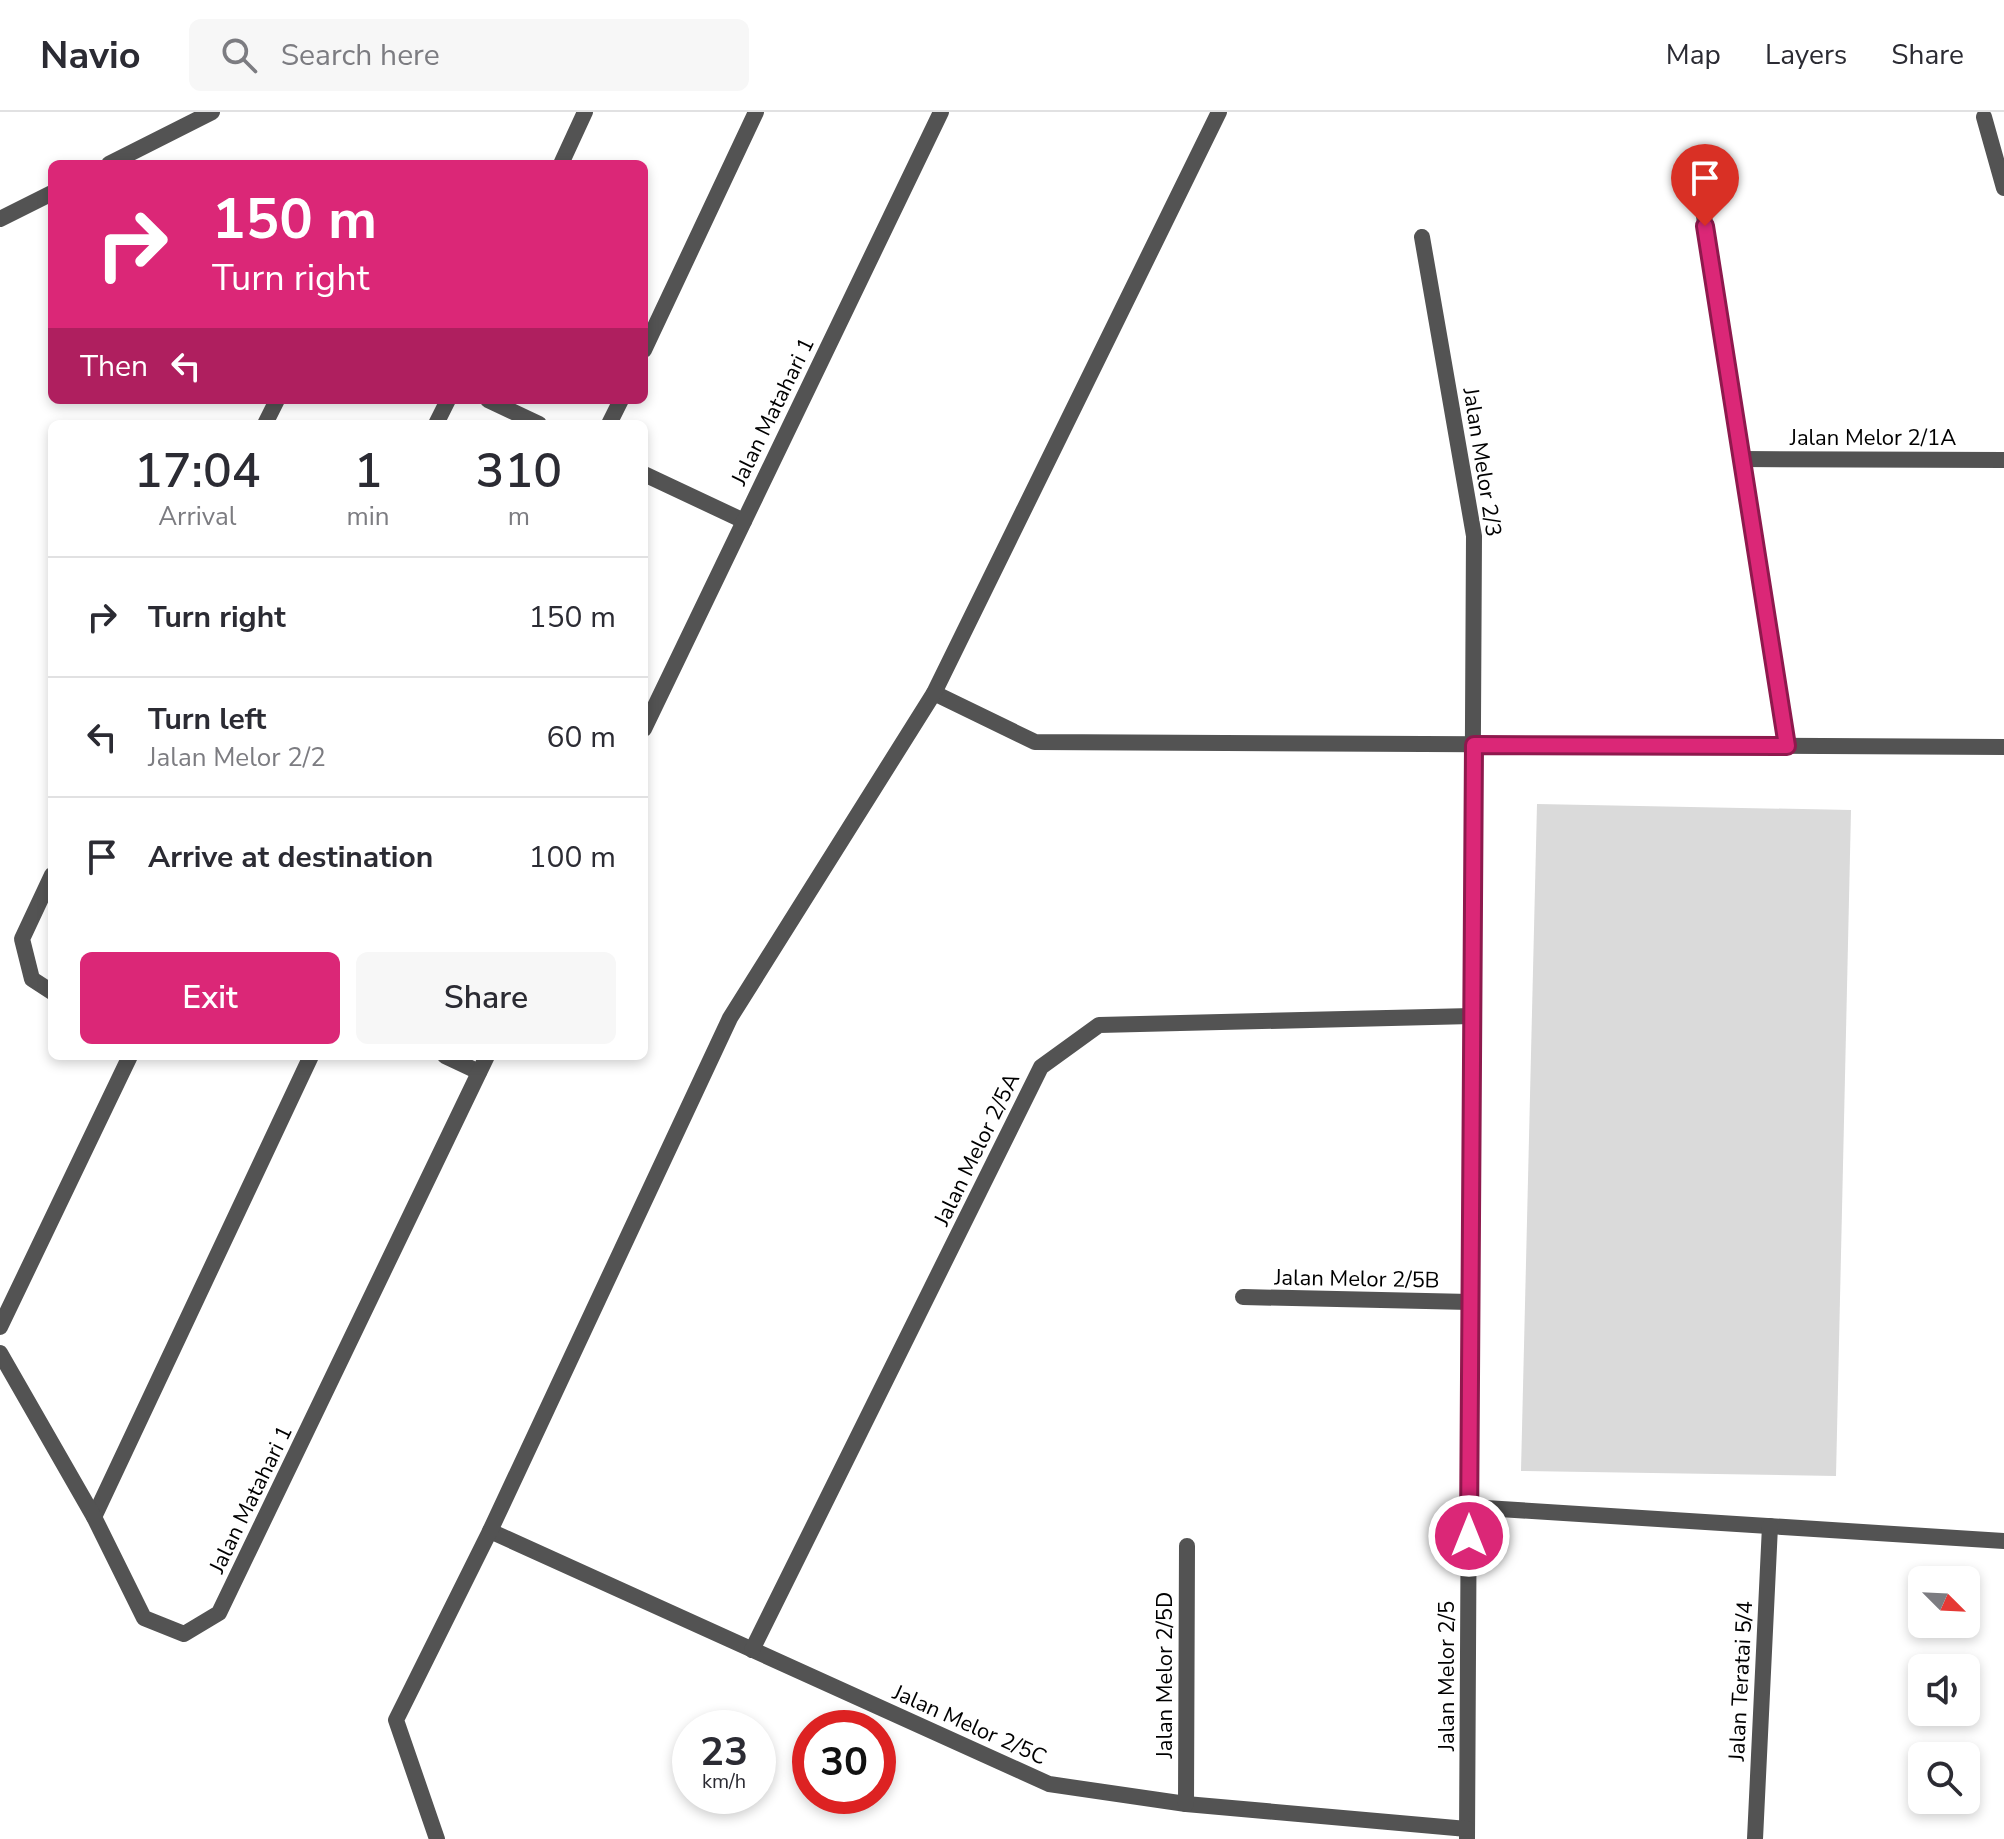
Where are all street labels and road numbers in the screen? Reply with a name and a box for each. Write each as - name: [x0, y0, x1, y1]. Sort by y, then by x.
- street label: Jalan Matahari 1: [724, 333, 822, 491]
- street label: Jalan Melor 2/3: [1455, 385, 1509, 539]
- street label: Jalan Melor 2/1A: [1789, 423, 1956, 453]
- street label: Jalan Melor 2/5A: [926, 1068, 1027, 1232]
- street label: Jalan Melor 2/5B: [1273, 1263, 1440, 1295]
- street label: Jalan Matahari 1: [202, 1421, 300, 1579]
- street label: Jalan Melor 2/5D: [1150, 1592, 1180, 1759]
- street label: Jalan Teratai 5/4: [1722, 1600, 1760, 1763]
- street label: Jalan Melor 2/5: [1432, 1601, 1462, 1752]
- street label: Jalan Melor 2/5C: [887, 1677, 1051, 1772]

